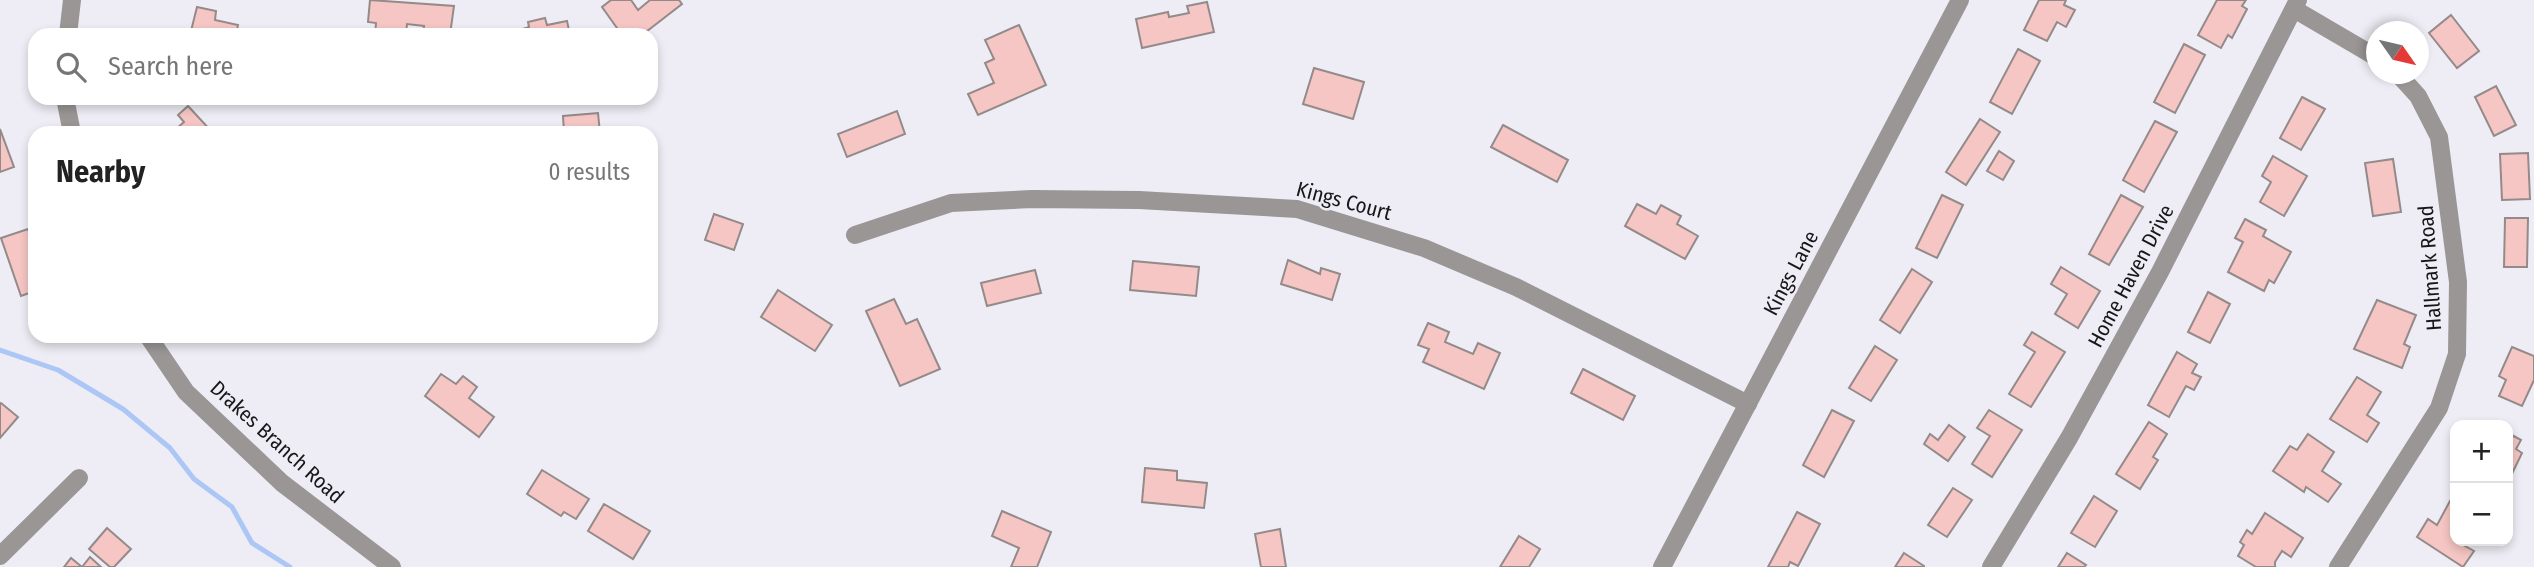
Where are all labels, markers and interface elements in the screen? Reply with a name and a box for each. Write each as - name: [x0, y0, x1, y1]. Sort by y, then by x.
- north arrow: [2366, 21, 2429, 84]
- search box: [28, 28, 658, 105]
- icon: search: [52, 48, 90, 86]
- text: Search here: [108, 51, 233, 82]
- text: Nearby: [56, 154, 145, 190]
- text: 0 results: [549, 158, 630, 186]
- street label: Kings Court: [1294, 176, 1395, 226]
- street label: Home Haven Drive: [2082, 200, 2180, 352]
- street label: Hallmark Road: [2413, 204, 2447, 332]
- street label: Kings Lane: [1758, 226, 1824, 320]
- street label: Drakes Branch Road: [205, 375, 349, 509]
- map controls: [2450, 420, 2513, 546]
- button: +: [2450, 420, 2513, 483]
- button: −: [2450, 483, 2513, 546]

